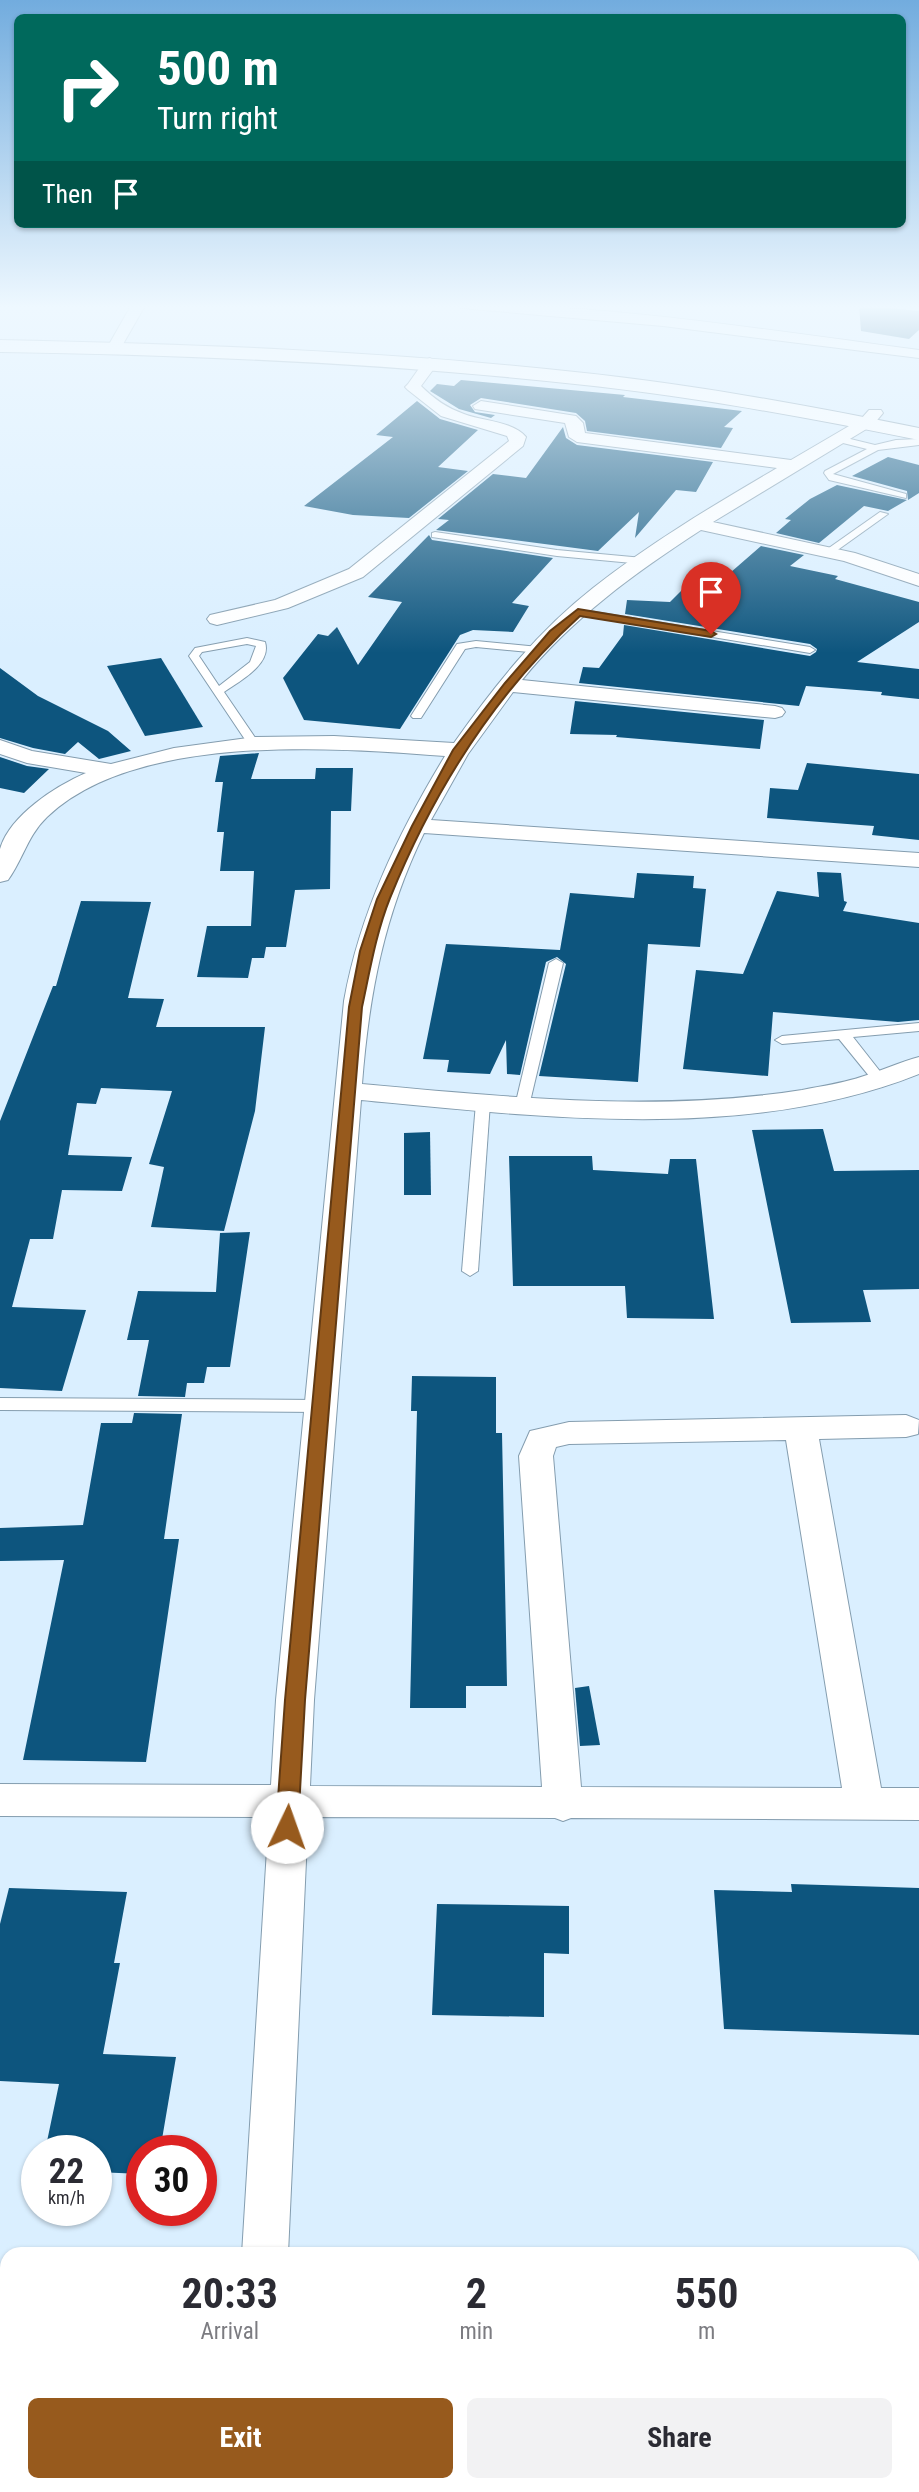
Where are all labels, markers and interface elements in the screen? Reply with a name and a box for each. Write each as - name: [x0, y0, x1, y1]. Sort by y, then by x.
- text: 500 m: [157, 40, 279, 97]
- icon: right: [42, 42, 133, 133]
- text: Turn right: [157, 99, 278, 137]
- icon: arrive: [107, 175, 145, 213]
- text: Then: [42, 179, 93, 209]
- pin: [681, 562, 741, 634]
- icon: arrive: [692, 573, 730, 611]
- position arrow: [250, 1790, 324, 1864]
- speed limit sign: 30: [126, 2135, 217, 2226]
- text: 22: [49, 2151, 84, 2192]
- text: km/h: [48, 2187, 85, 2208]
- text: 20:33: [182, 2269, 278, 2318]
- text: 2: [466, 2269, 487, 2318]
- text: 550: [675, 2269, 738, 2318]
- text: Arrival: [200, 2318, 259, 2345]
- text: min: [459, 2318, 493, 2345]
- text: m: [698, 2318, 715, 2345]
- button: Exit: [28, 2398, 453, 2478]
- button: Share: [467, 2398, 892, 2478]

